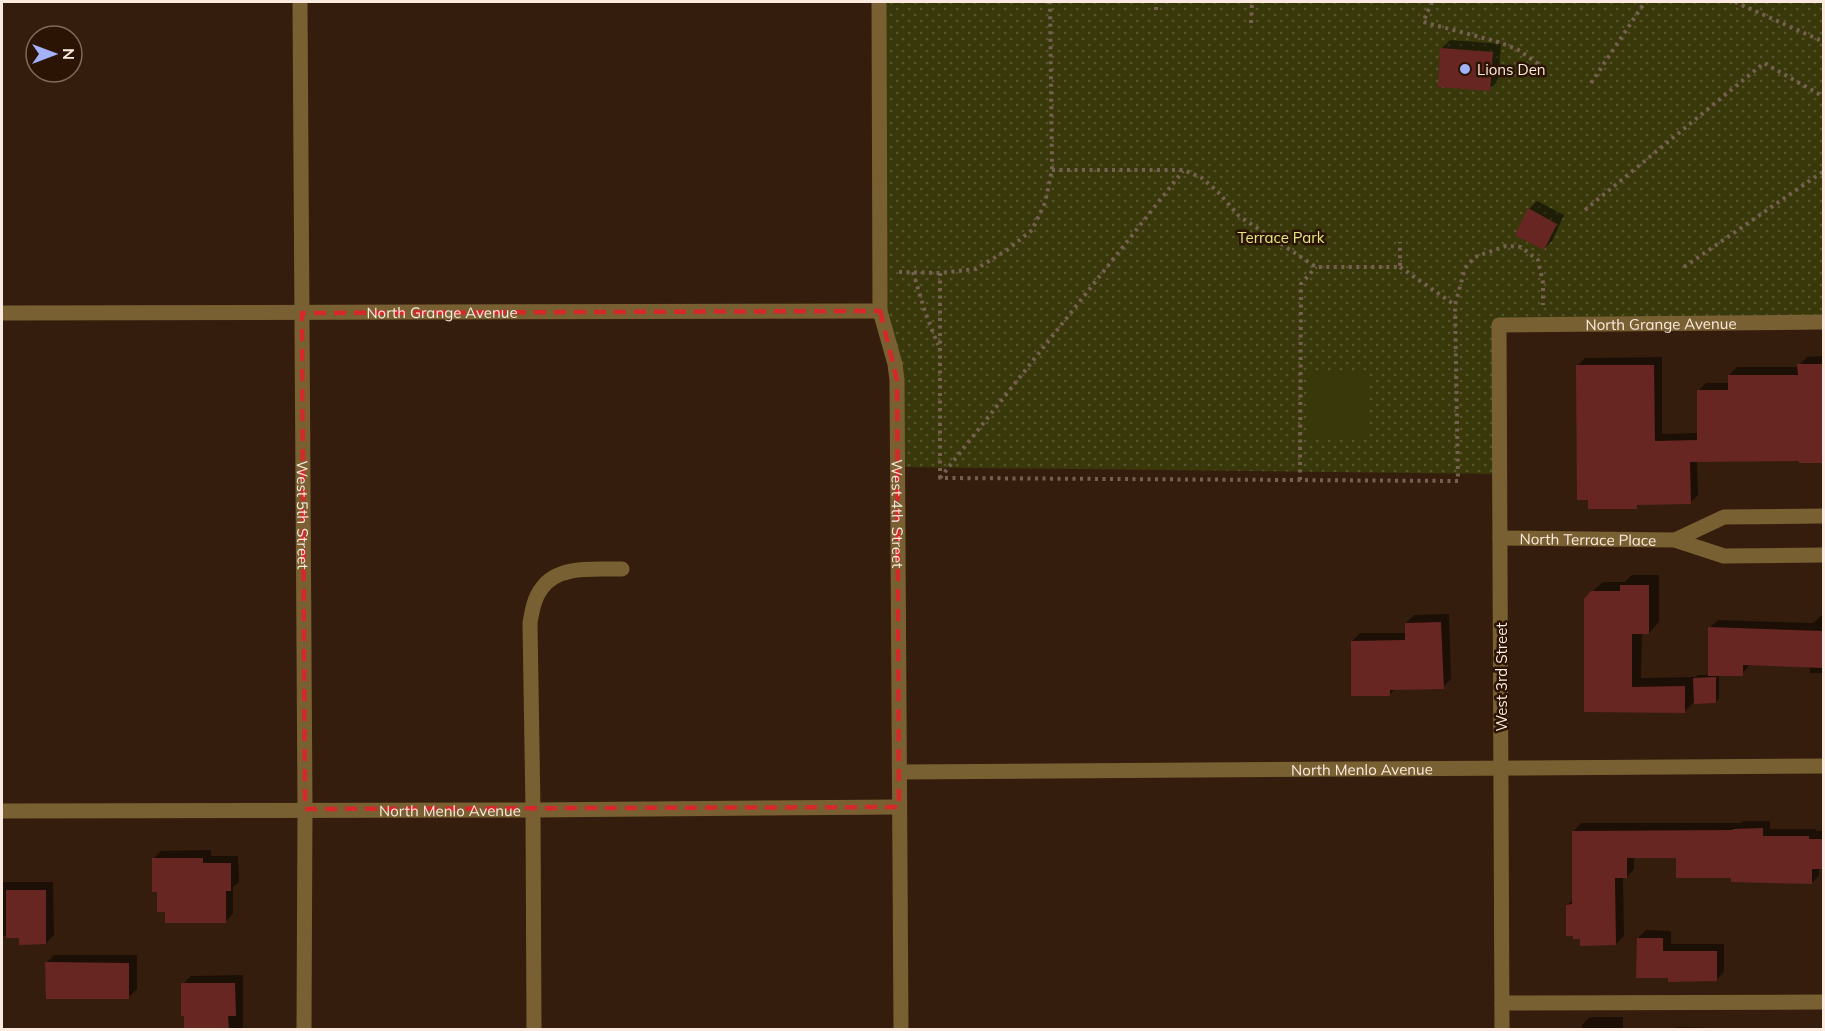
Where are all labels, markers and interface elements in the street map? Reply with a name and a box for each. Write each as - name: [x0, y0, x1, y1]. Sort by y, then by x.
- north arrow: [24, 24, 84, 84]
- text: N: [59, 48, 79, 60]
- place label: Lions Den: [1477, 60, 1546, 79]
- marker: Lions Den: [1458, 62, 1472, 76]
- park label: Terrace Park: [1238, 228, 1325, 247]
- street label: North Grange Avenue: [366, 302, 518, 322]
- street label: North Grange Avenue: [1585, 313, 1737, 334]
- street label: West 4th Street: [888, 459, 908, 568]
- street label: West 5th Street: [293, 460, 313, 570]
- street label: North Terrace Place: [1520, 529, 1656, 549]
- street label: West 3rd Street: [1492, 622, 1511, 732]
- street label: North Menlo Avenue: [1291, 759, 1433, 779]
- street label: North Menlo Avenue: [379, 801, 521, 820]

